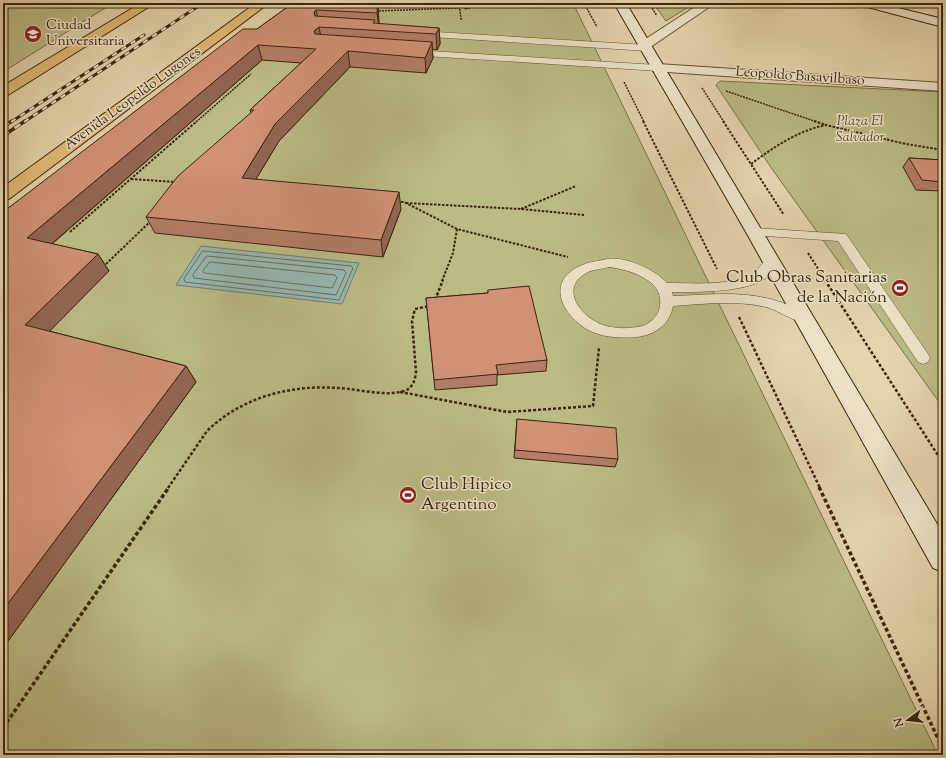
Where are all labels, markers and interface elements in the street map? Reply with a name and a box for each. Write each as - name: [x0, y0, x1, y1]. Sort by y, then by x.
- place label: Ciudad Universitaria: [46, 16, 125, 52]
- school or university icon: Ciudad Universitaria: [23, 24, 43, 44]
- street label: Avenida Leopoldo Lugones: [61, 43, 205, 155]
- street label: Leopoldo Basavilbaso: [735, 63, 866, 92]
- park label: Plaza El Salvador: [836, 112, 884, 148]
- place label: Club Obras Sanitarias de la Nación: [726, 266, 887, 310]
- sports icon: Club Obras Sanitarias de la Nación: [890, 278, 910, 298]
- place label: Club Hípico Argentino: [421, 473, 511, 517]
- sports icon: Club Hípico Argentino: [398, 485, 418, 505]
- north arrow: [888, 700, 928, 740]
- text: N: [890, 716, 908, 730]

